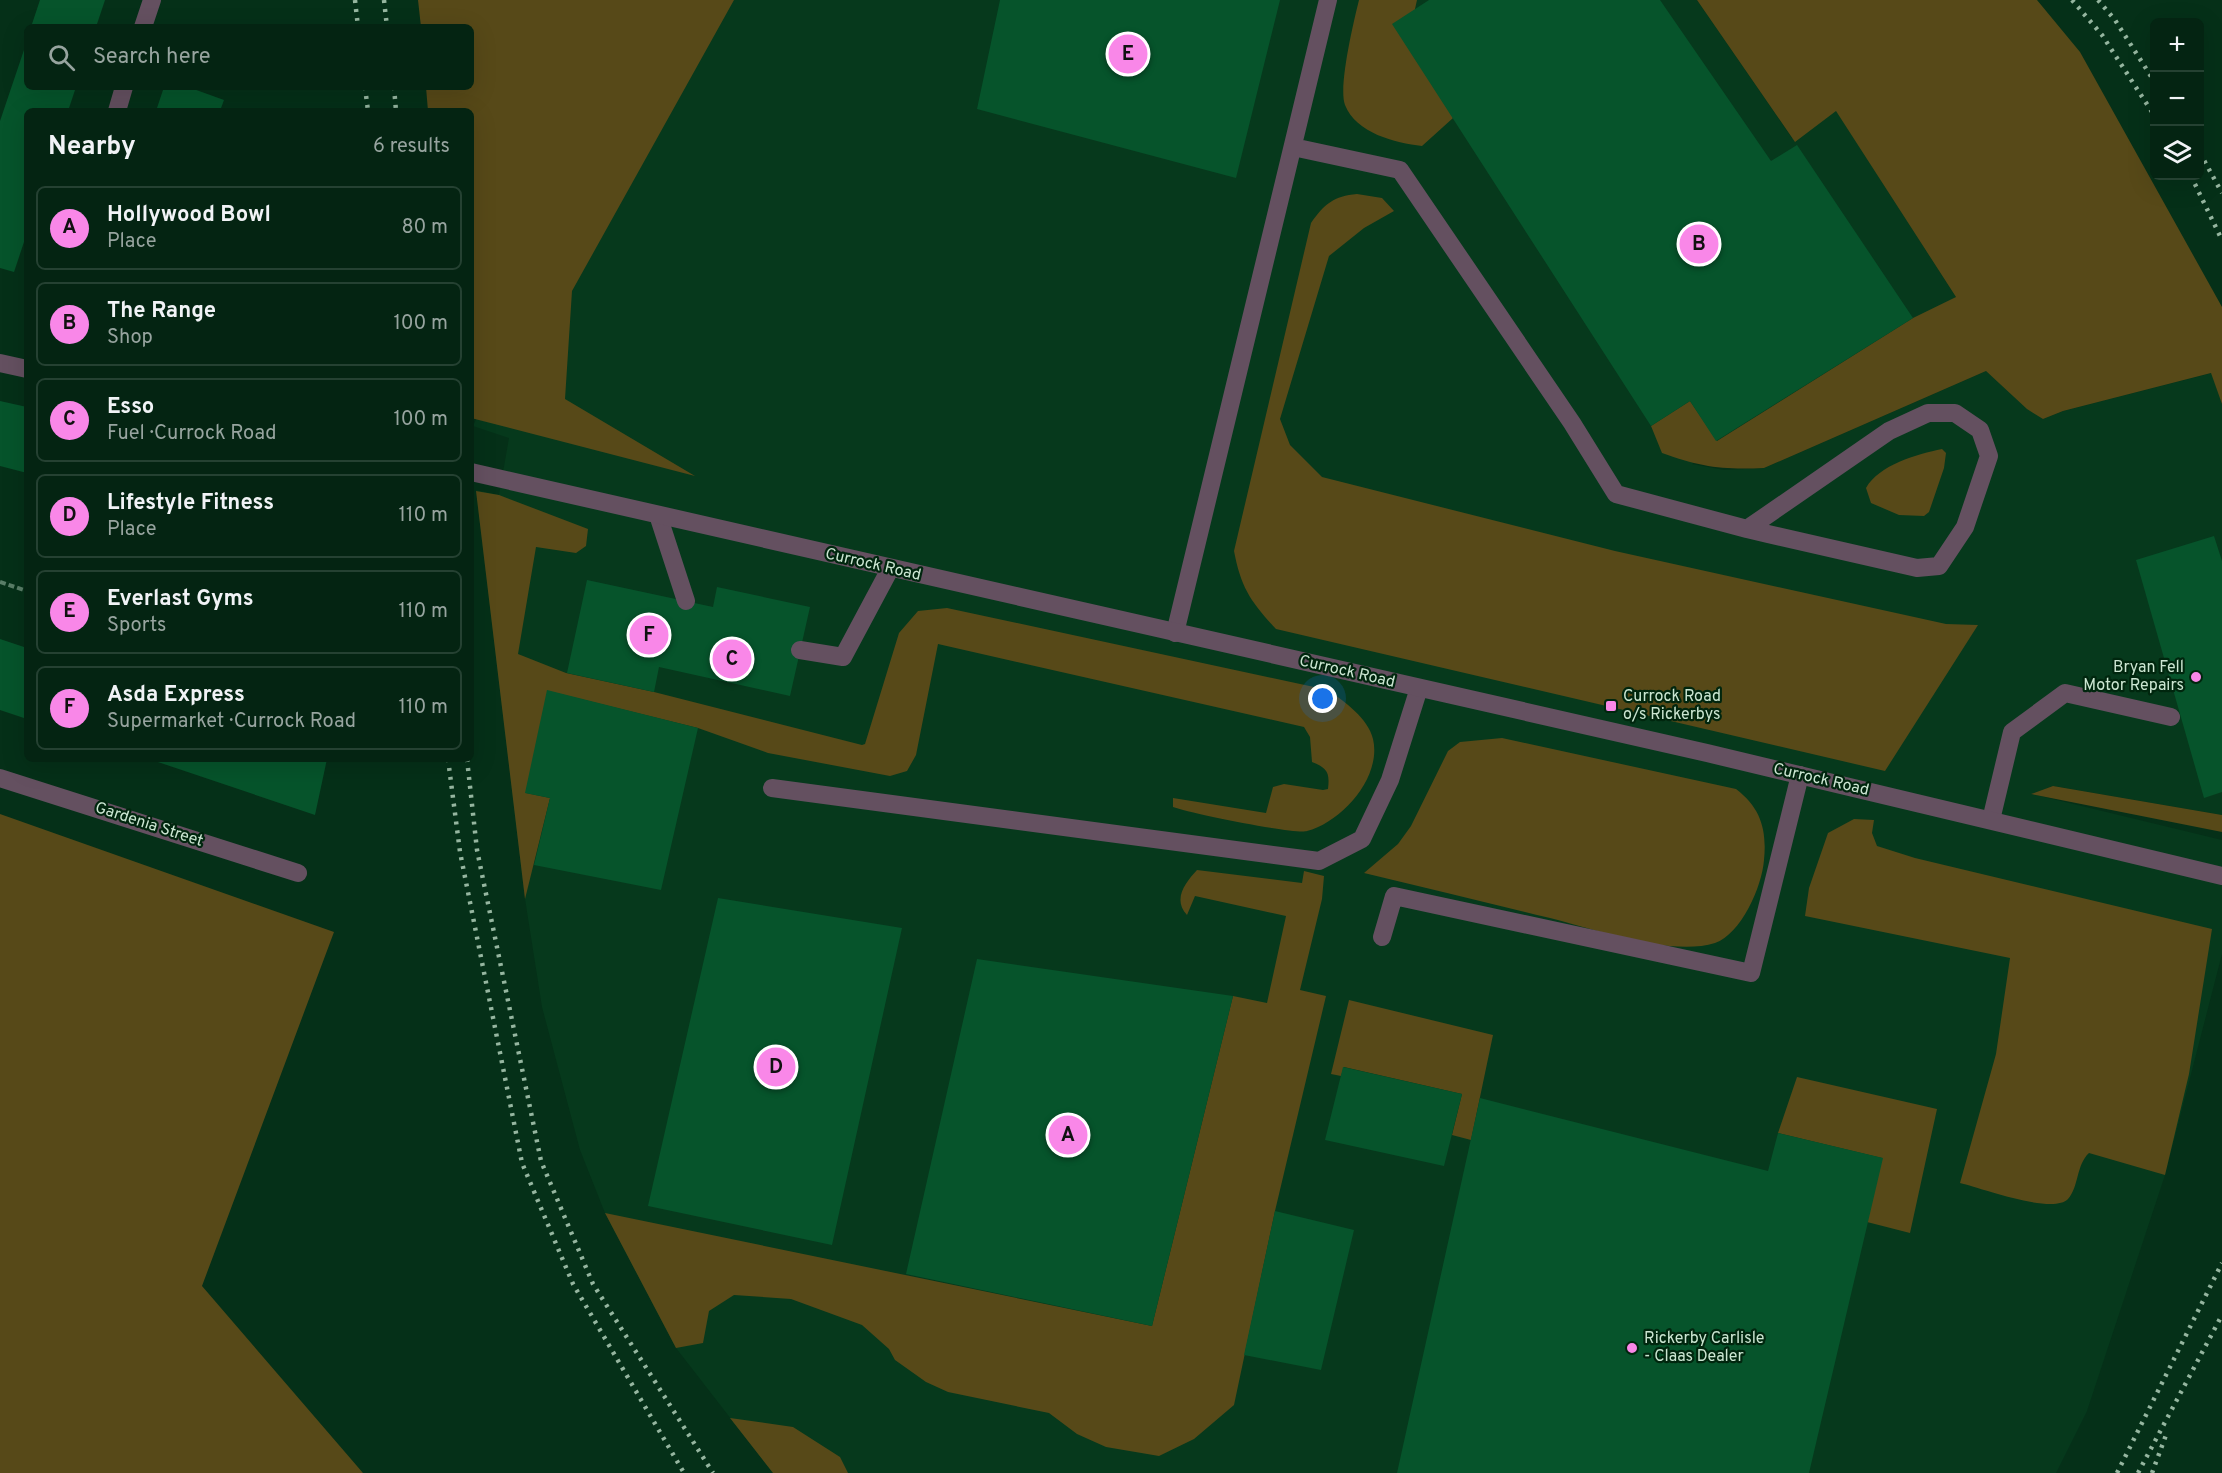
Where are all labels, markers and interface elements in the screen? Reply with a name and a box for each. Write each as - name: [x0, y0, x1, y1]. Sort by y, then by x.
- map controls: [2150, 18, 2204, 180]
- button: +: [2150, 18, 2204, 72]
- search box: [24, 24, 474, 90]
- pin: E: [1108, 32, 1148, 76]
- icon: search: [45, 41, 78, 74]
- text: Search here: [93, 44, 211, 71]
- button: −: [2150, 72, 2204, 126]
- button: layers: [2150, 126, 2204, 180]
- text: Nearby: [48, 131, 136, 164]
- text: 6 results: [373, 134, 450, 160]
- text: Hollywood Bowl: [107, 202, 271, 229]
- text: A: [62, 215, 77, 241]
- text: 80 m: [402, 215, 448, 241]
- pin: B: [1680, 222, 1718, 266]
- text: Place: [107, 229, 157, 255]
- text: The Range: [107, 298, 216, 325]
- text: B: [63, 311, 76, 337]
- text: 100 m: [393, 311, 448, 337]
- text: Shop: [107, 325, 153, 351]
- text: Esso: [107, 394, 154, 421]
- text: C: [63, 407, 76, 433]
- text: 100 m: [393, 407, 448, 433]
- text: Fuel · Currock Road: [107, 421, 277, 447]
- text: Lifestyle Fitness: [107, 490, 274, 517]
- text: D: [62, 503, 77, 529]
- text: 110 m: [399, 503, 448, 529]
- text: Place: [107, 517, 157, 543]
- street label: Currock Road: [823, 544, 923, 586]
- text: Everlast Gyms: [107, 586, 254, 613]
- text: E: [63, 599, 76, 625]
- text: 110 m: [399, 599, 448, 625]
- pin: F: [630, 612, 668, 658]
- text: Sports: [107, 613, 167, 639]
- pin: C: [712, 636, 752, 682]
- street label: Currock Road: [1297, 651, 1397, 693]
- place label: Bryan Fell Motor Repairs: [2083, 658, 2184, 696]
- marker: Bryan Fell Motor Repairs: [2189, 670, 2203, 684]
- text: Asda Express: [107, 682, 245, 709]
- your location: [1308, 684, 1337, 713]
- place label: Currock Road o/s Rickerbys: [1623, 687, 1721, 725]
- text: F: [64, 695, 75, 721]
- text: 110 m: [399, 695, 448, 721]
- marker: Currock Road o/s Rickerbys: [1604, 699, 1618, 713]
- text: Supermarket · Currock Road: [107, 709, 356, 735]
- street label: Currock Road: [1771, 759, 1871, 801]
- street label: Gardenia Street: [92, 798, 206, 852]
- pin: D: [756, 1044, 796, 1090]
- pin: A: [1048, 1112, 1088, 1158]
- place label: Rickerby Carlisle - Claas Dealer: [1644, 1329, 1764, 1367]
- marker: Rickerby Carlisle - Claas Dealer: [1625, 1341, 1639, 1355]

